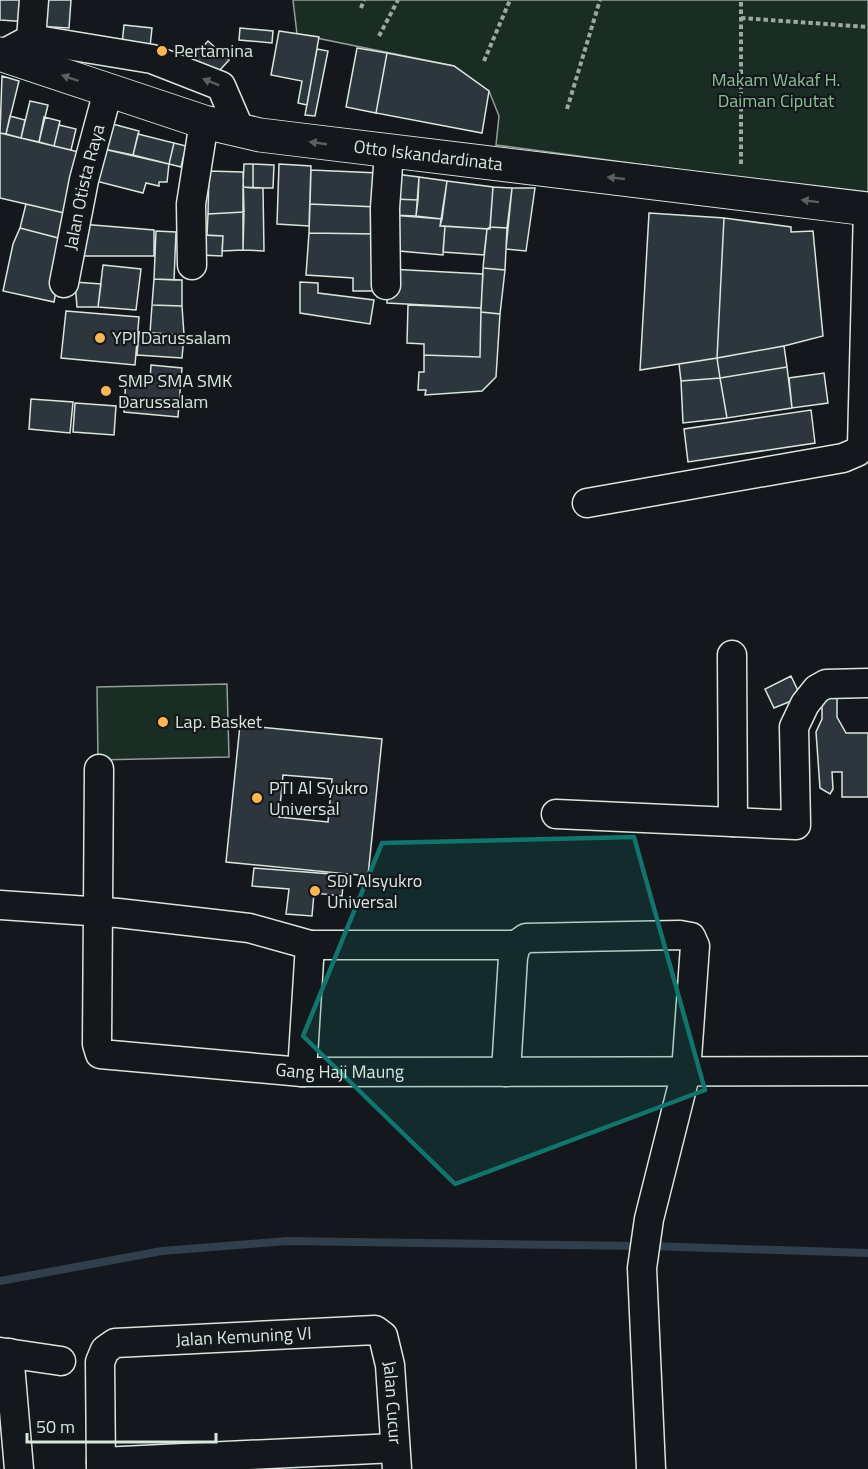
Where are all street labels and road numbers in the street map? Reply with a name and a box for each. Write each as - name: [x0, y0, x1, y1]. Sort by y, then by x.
- street label: Jalan Otista Raya: [57, 121, 111, 252]
- street label: Otto Iskandardinata: [352, 133, 504, 177]
- street label: Gang Haji Maung: [274, 1056, 404, 1085]
- street label: Jalan Kemuning VI: [175, 1319, 312, 1353]
- street label: Jalan Cucur: [376, 1358, 409, 1445]

